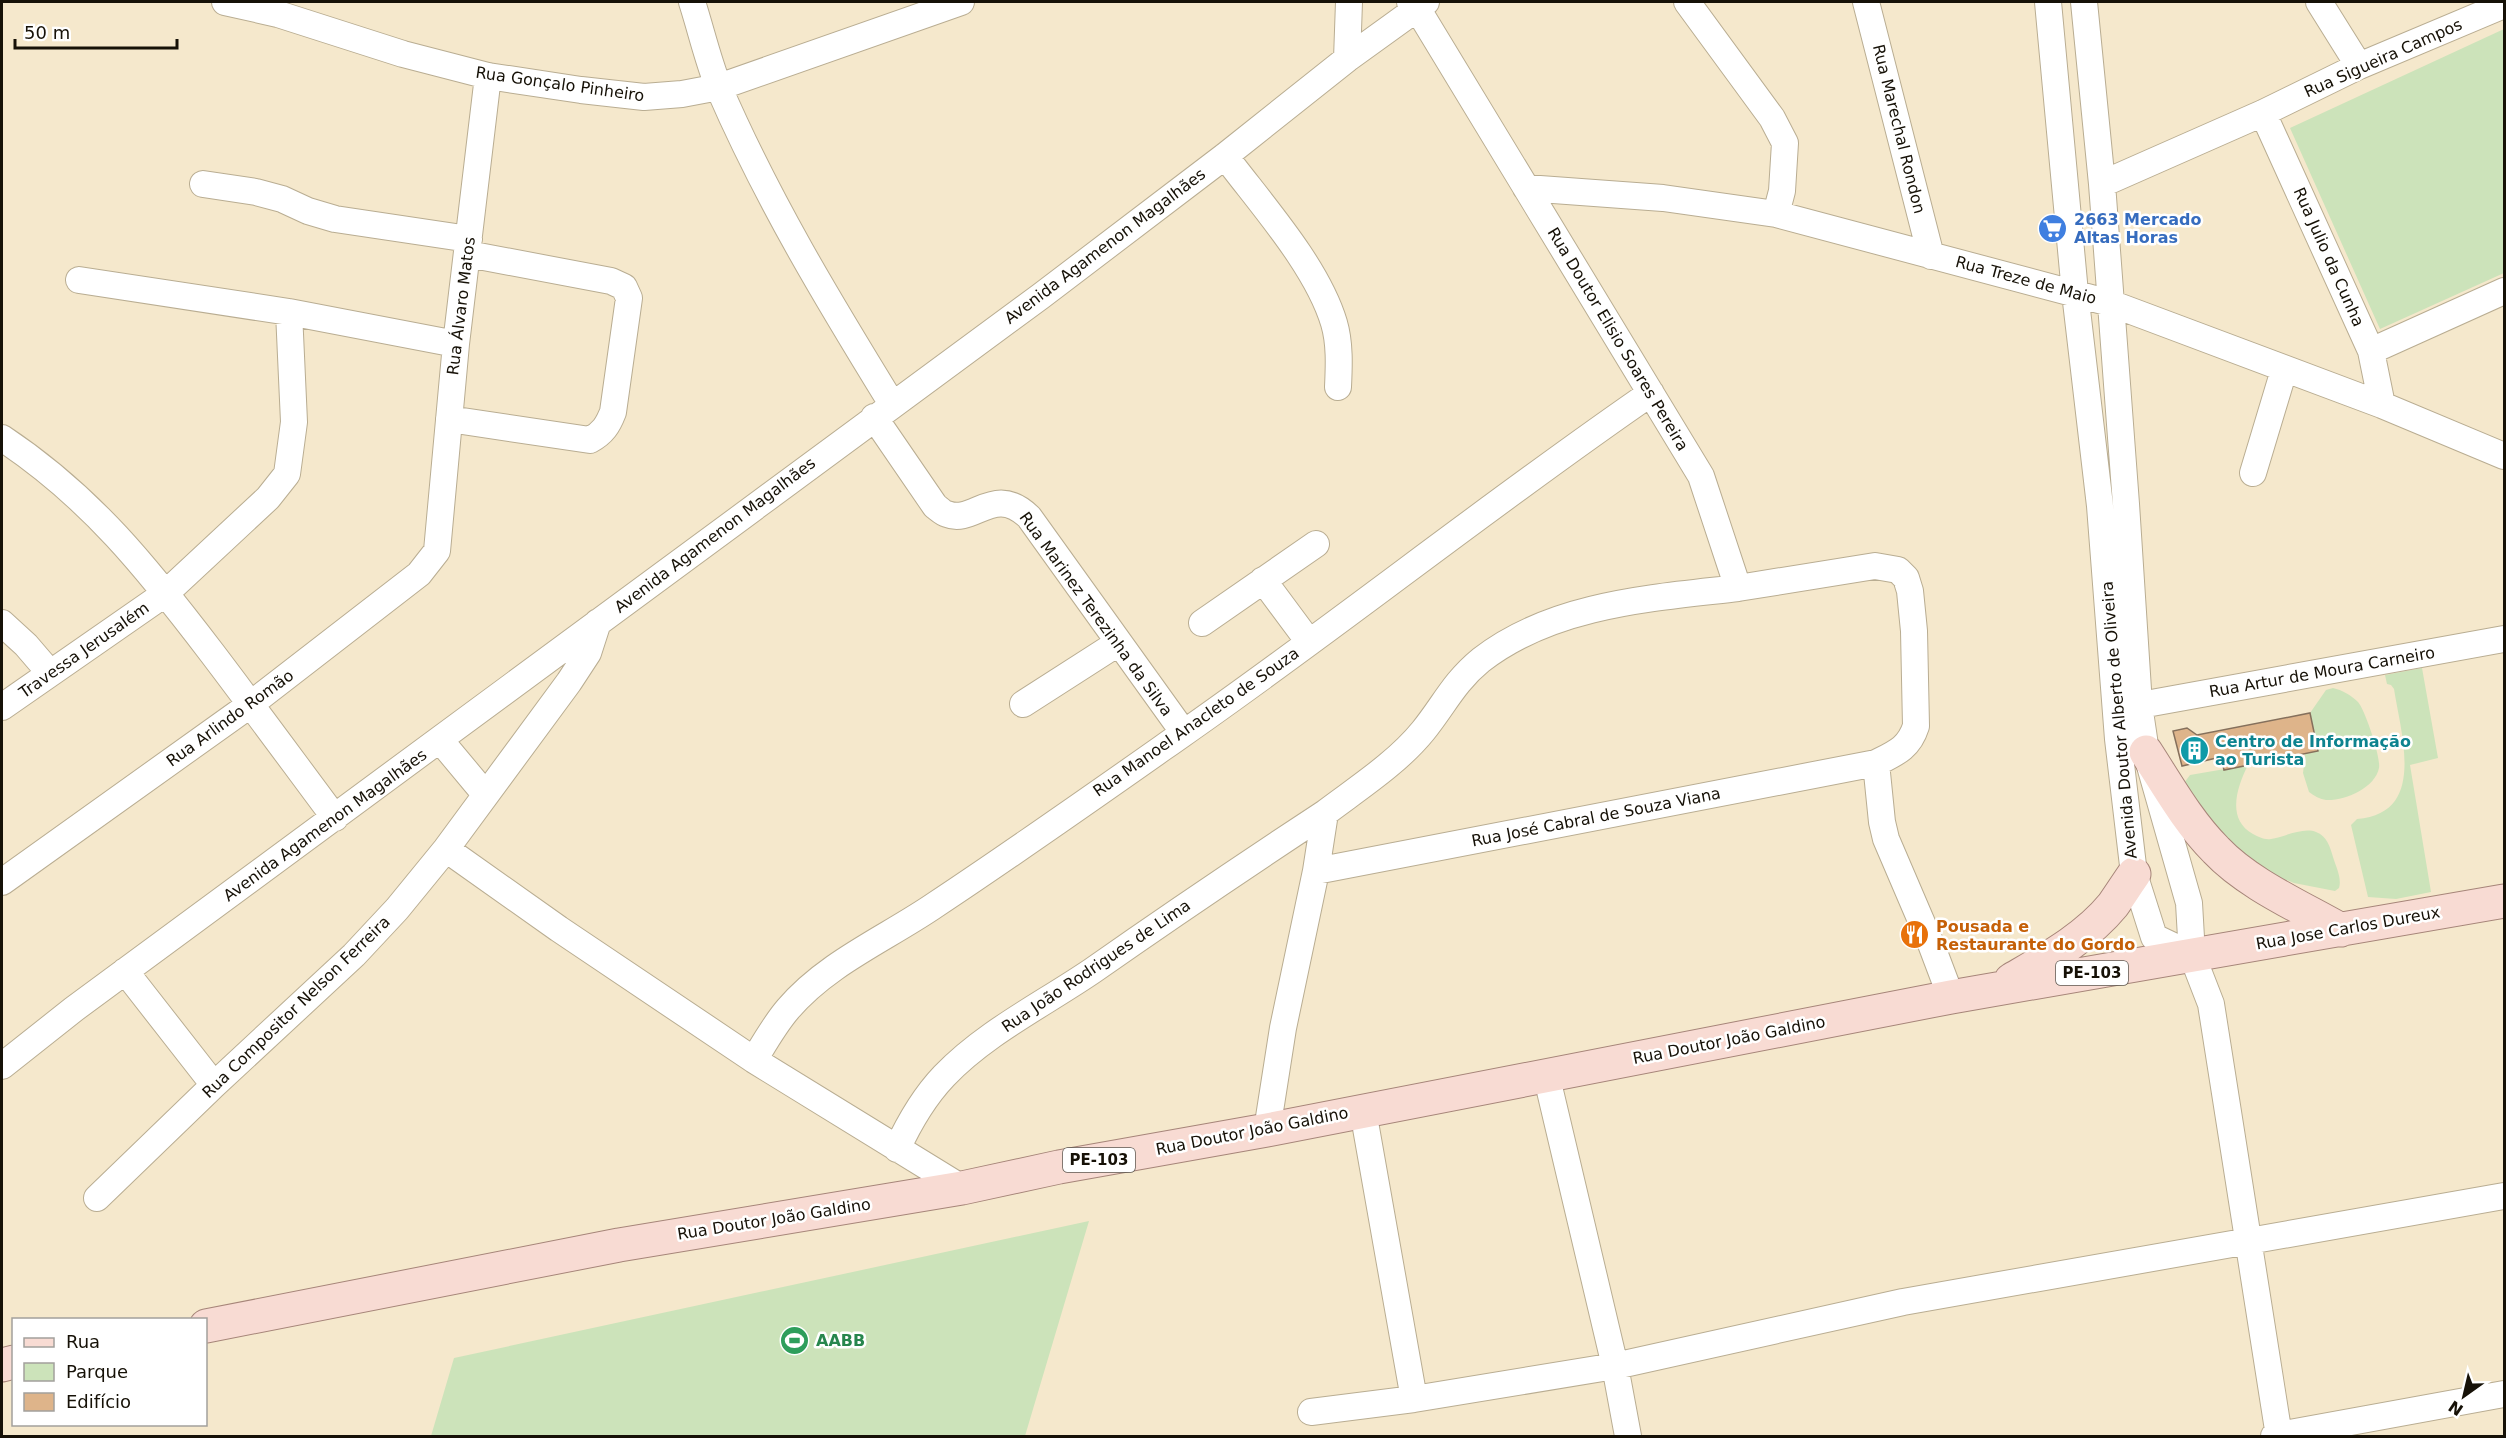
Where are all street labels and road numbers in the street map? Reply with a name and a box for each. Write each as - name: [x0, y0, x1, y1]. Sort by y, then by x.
- street label: Rua Sigueira Campos: [2301, 15, 2465, 101]
- street label: Rua Marechal Rondon: [1869, 42, 1929, 216]
- street label: Rua Gonçalo Pinheiro: [474, 63, 646, 105]
- street label: Avenida Agamenon Magalhães: [1001, 164, 1209, 328]
- street label: Rua Julio da Cunha: [2290, 184, 2368, 330]
- street label: Rua Doutor Elisio Soares Pereira: [1544, 224, 1692, 454]
- street label: Rua Álvaro Matos: [443, 236, 479, 376]
- street label: Rua Treze de Maio: [1953, 252, 2099, 308]
- street label: Avenida Agamenon Magalhães: [611, 453, 819, 617]
- street label: Rua Marinez Terezinha da Silva: [1015, 508, 1177, 720]
- street label: Avenida Doutor Alberto de Oliveira: [2097, 580, 2141, 860]
- street label: Travessa Jerusalém: [15, 598, 153, 703]
- street label: Rua Manoel Anacleto de Souza: [1089, 643, 1303, 801]
- street label: Rua Artur de Moura Carneiro: [2208, 643, 2436, 701]
- street label: Rua Arlindo Romão: [163, 666, 297, 770]
- street label: Avenida Agamenon Magalhães: [220, 745, 430, 905]
- street label: Rua José Cabral de Souza Viana: [1470, 783, 1722, 851]
- street label: Rua João Rodrigues de Lima: [998, 896, 1194, 1036]
- street label: Rua Jose Carlos Dureux: [2254, 902, 2442, 954]
- street label: Rua Compositor Nelson Ferreira: [198, 912, 394, 1102]
- road number: PE-103: [2056, 961, 2128, 985]
- street label: Rua Doutor João Galdino: [1631, 1012, 1827, 1068]
- street label: Rua Doutor João Galdino: [1154, 1103, 1350, 1159]
- road number: PE-103: [1063, 1148, 1135, 1172]
- street label: Rua Doutor João Galdino: [676, 1194, 872, 1244]

